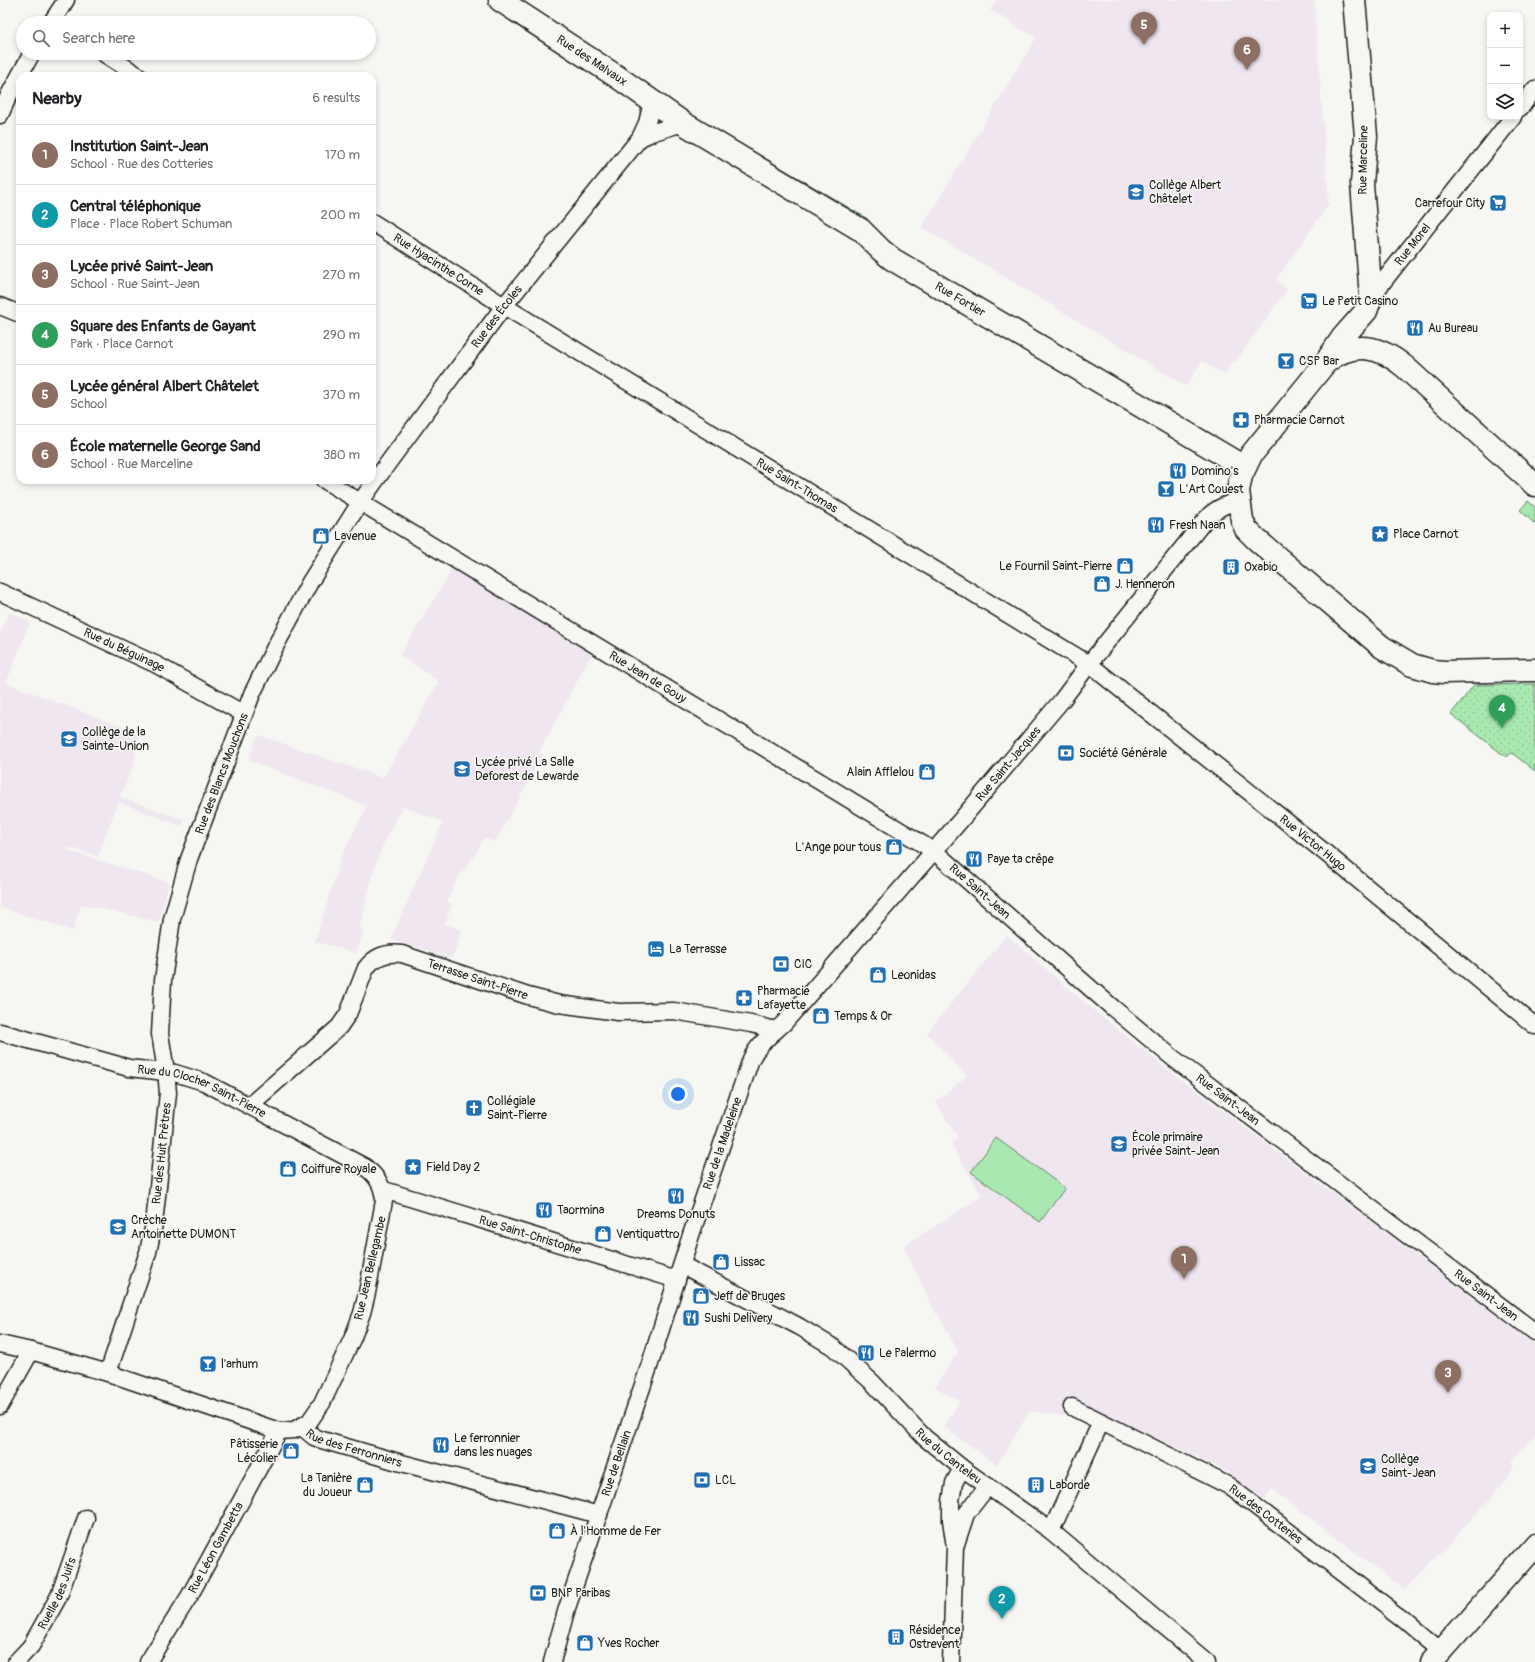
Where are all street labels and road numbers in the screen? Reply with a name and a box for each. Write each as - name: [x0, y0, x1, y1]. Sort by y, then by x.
- street label: Rue des Malvaux: [554, 32, 630, 89]
- street label: Rue Marceline: [1355, 125, 1372, 195]
- street label: Rue Morel: [1392, 221, 1434, 269]
- street label: Rue Hyacinthe Corne: [390, 230, 487, 299]
- street label: Rue Fortier: [932, 279, 989, 321]
- street label: Rue des Écoles: [469, 282, 526, 351]
- street label: Rue Saint-Thomas: [753, 455, 841, 517]
- street label: Rue du Béguinage: [81, 625, 167, 676]
- street label: Rue Jean de Gouy: [606, 648, 689, 707]
- street label: Rue des Blancs Mouchons: [192, 710, 252, 836]
- street label: Rue Saint-Jacques: [973, 723, 1045, 805]
- street label: Rue Victor Hugo: [1276, 812, 1349, 875]
- street label: Rue Saint-Jean: [946, 861, 1013, 923]
- street label: Terrasse Saint-Pierre: [425, 956, 530, 1004]
- street label: Rue du Clocher Saint-Pierre: [136, 1062, 268, 1121]
- street label: Rue Saint-Jean: [1193, 1071, 1263, 1129]
- street label: Rue de la Madeleine: [700, 1095, 745, 1192]
- street label: Rue des Huit Prêtres: [149, 1101, 175, 1205]
- street label: Rue Saint-Christophe: [477, 1213, 583, 1258]
- street label: Rue Jean Bellegambe: [351, 1215, 390, 1322]
- street label: Rue Saint-Jean: [1451, 1266, 1521, 1325]
- street label: Rue du Canteleu: [912, 1425, 984, 1488]
- street label: Rue des Ferronniers: [302, 1426, 404, 1471]
- street label: Rue de Bellain: [599, 1428, 635, 1498]
- street label: Rue des Cotteries: [1226, 1482, 1306, 1548]
- street label: Rue Léon Gambetta: [185, 1499, 247, 1596]
- street label: Ruelle des Juifs: [35, 1555, 80, 1632]

